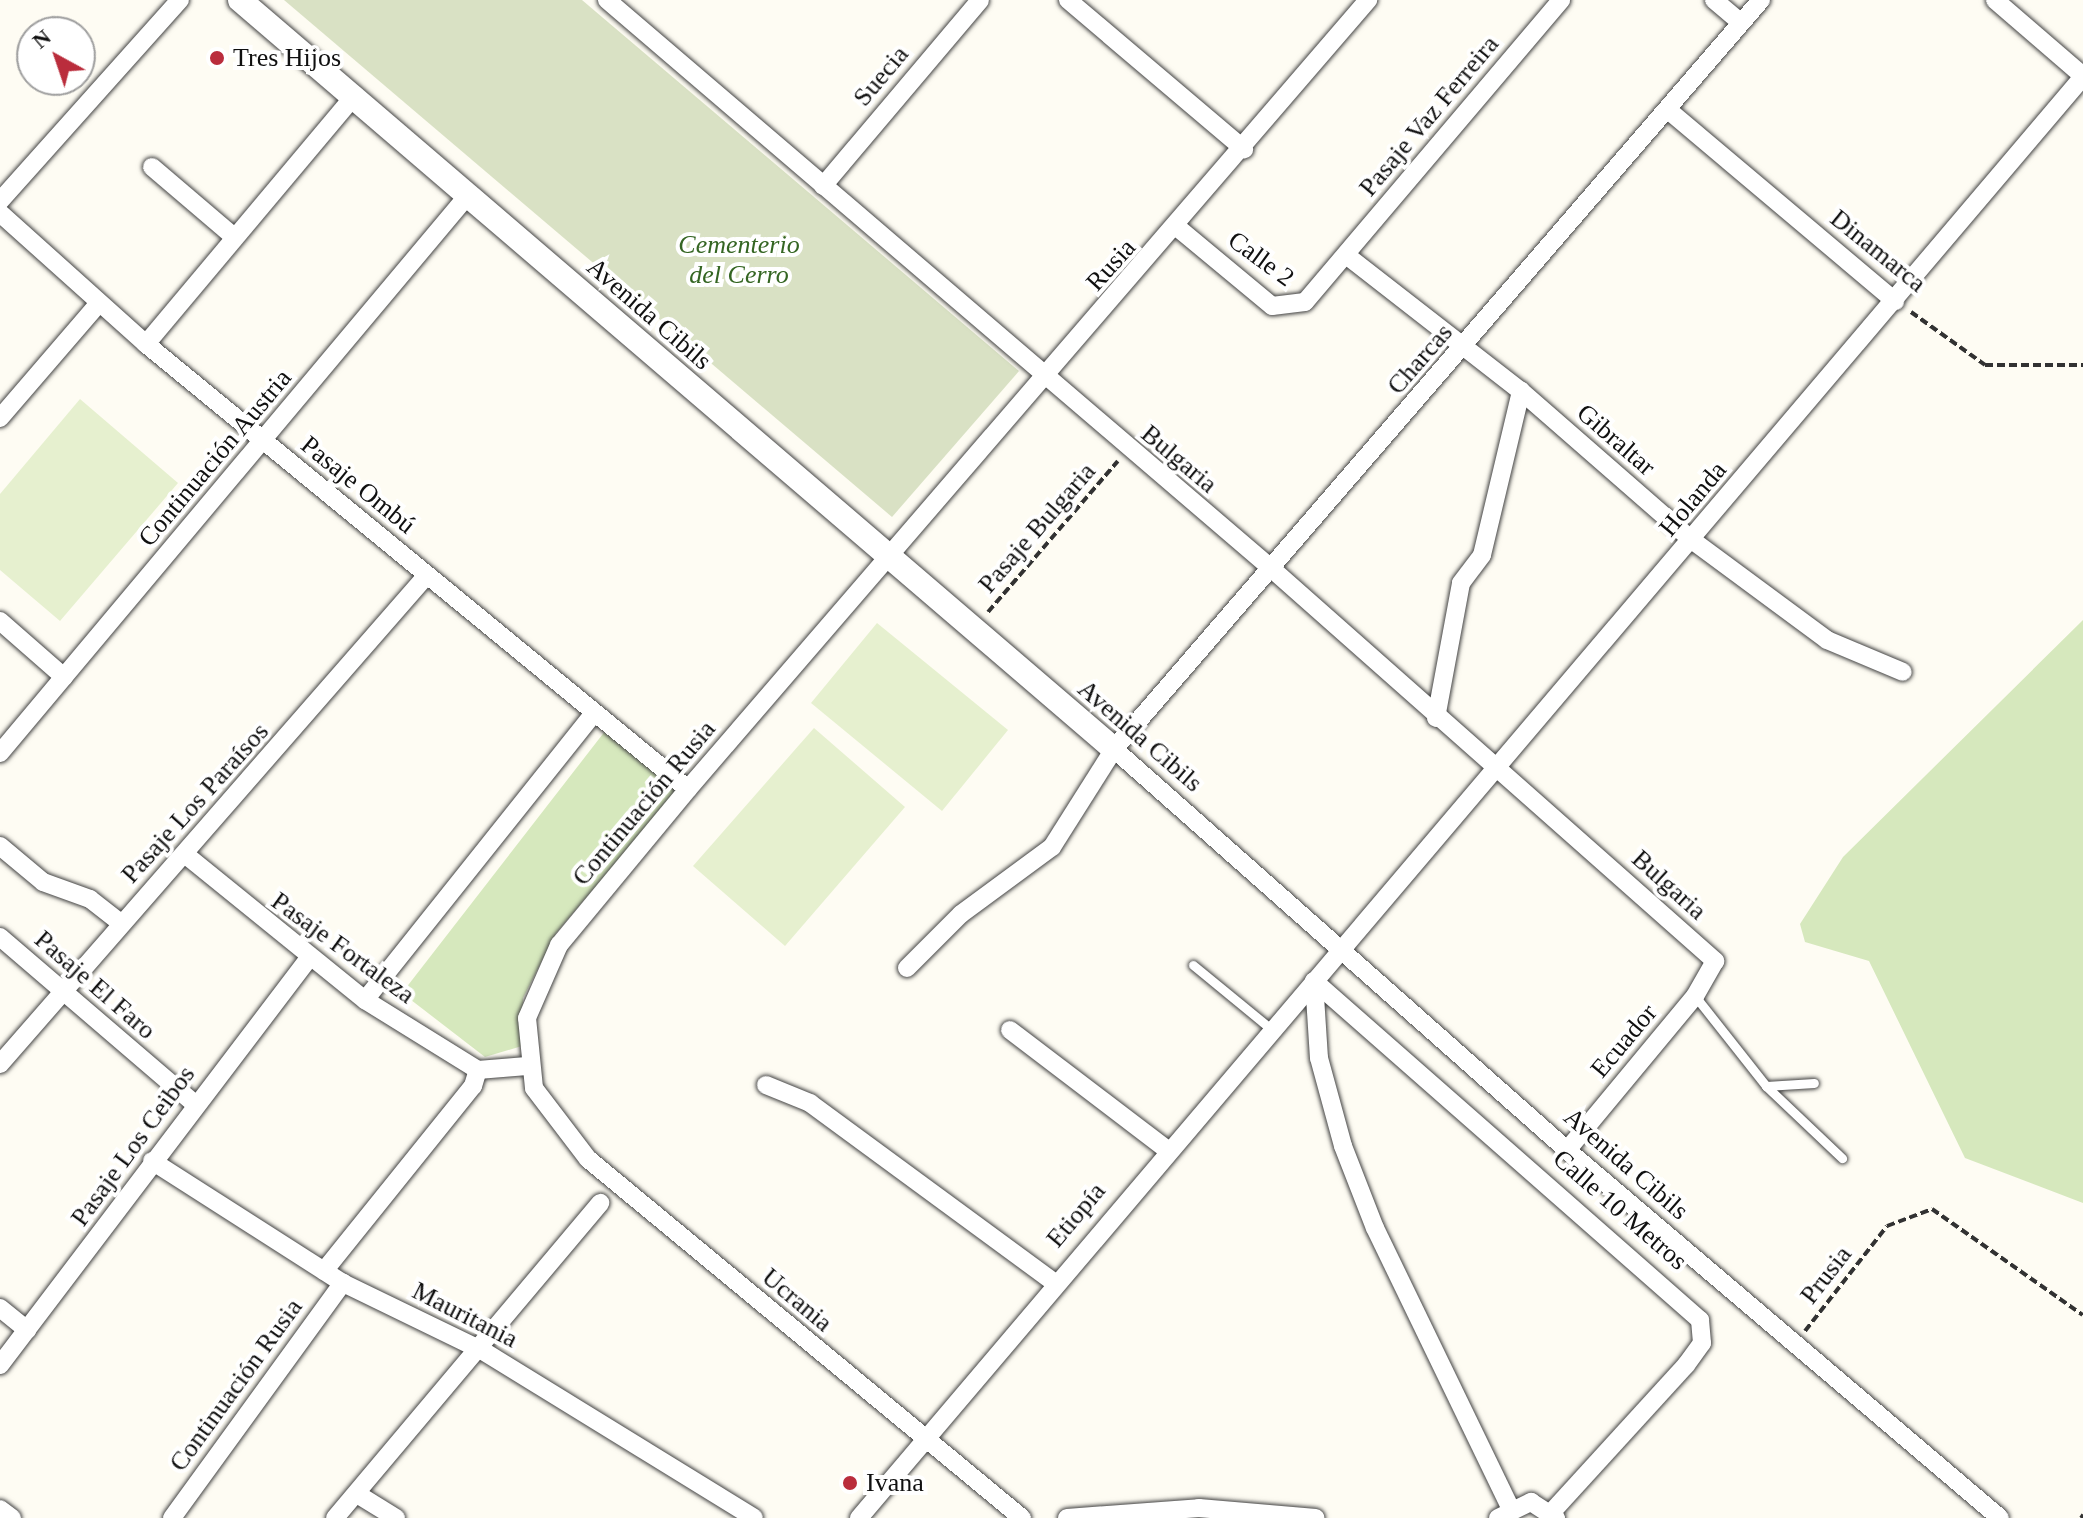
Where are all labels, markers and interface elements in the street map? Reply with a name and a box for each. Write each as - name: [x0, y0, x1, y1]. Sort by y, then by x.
- north arrow: [16, 16, 96, 96]
- text: N: [27, 24, 56, 53]
- street label: Pasaje Vaz Ferreira: [1353, 29, 1505, 203]
- street label: Suecia: [847, 39, 915, 113]
- place label: Tres Hijos: [233, 42, 341, 74]
- marker: Tres Hijos: [208, 49, 226, 67]
- street label: Dinamarca: [1824, 203, 1932, 299]
- street label: Calle 2: [1222, 225, 1300, 293]
- park label: Cementerio del Cerro: [678, 229, 800, 290]
- street label: Rusia: [1080, 233, 1142, 297]
- street label: Avenida Cibils: [580, 251, 718, 377]
- street label: Charcas: [1381, 317, 1459, 401]
- street label: Continuación Austria: [131, 363, 299, 553]
- street label: Gibraltar: [1570, 397, 1662, 483]
- street label: Bulgaria: [1135, 418, 1223, 500]
- street label: Pasaje Ombú: [295, 429, 421, 541]
- street label: Holanda: [1653, 455, 1733, 543]
- street label: Pasaje Bulgaria: [972, 456, 1102, 600]
- street label: Avenida Cibils: [1071, 673, 1209, 799]
- street label: Continuación Rusia: [566, 714, 722, 892]
- street label: Pasaje Los Paraísos: [115, 716, 275, 890]
- street label: Bulgaria: [1625, 843, 1713, 927]
- street label: Pasaje Fortaleza: [265, 886, 421, 1010]
- street label: Pasaje El Faro: [28, 924, 162, 1046]
- street label: Ecuador: [1584, 998, 1664, 1084]
- street label: Pasaje Los Ceibos: [64, 1060, 202, 1232]
- street label: Avenida Cibils: [1557, 1101, 1695, 1227]
- street label: Calle 10 Metros: [1547, 1143, 1693, 1277]
- street label: Etiopía: [1040, 1176, 1112, 1254]
- street label: Prusia: [1794, 1240, 1858, 1310]
- street label: Ucrania: [755, 1262, 839, 1338]
- street label: Mauritania: [407, 1275, 523, 1355]
- street label: Continuación Rusia: [163, 1293, 309, 1477]
- place label: Ivana: [866, 1467, 924, 1499]
- marker: Ivana: [841, 1474, 859, 1492]

